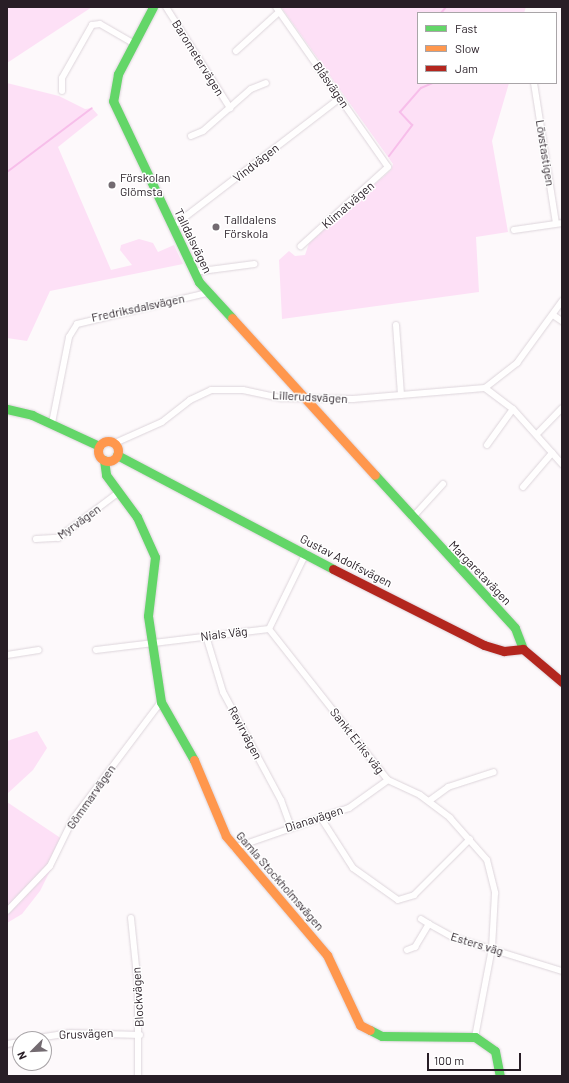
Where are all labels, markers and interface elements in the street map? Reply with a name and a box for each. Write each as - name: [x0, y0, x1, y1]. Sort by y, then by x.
- legend: [417, 12, 557, 84]
- street label: Barometervägen: [169, 17, 227, 99]
- text: Fast: [455, 21, 478, 35]
- text: Slow: [455, 41, 480, 55]
- street label: Blåsvägen: [310, 59, 352, 111]
- text: Jam: [455, 61, 478, 75]
- street label: Lövstastigen: [533, 119, 557, 187]
- street label: Vindvägen: [230, 141, 282, 185]
- place label: Förskolan Glömsta: [120, 171, 171, 199]
- street label: Klimatvägen: [319, 178, 377, 232]
- marker: Förskolan Glömsta: [107, 180, 117, 190]
- street label: Talldalsvägen: [171, 206, 215, 276]
- place label: Talldalens Förskola: [224, 213, 276, 241]
- marker: Talldalens Förskola: [211, 222, 221, 232]
- street label: Fredriksdalsvägen: [90, 291, 186, 325]
- street label: Lillerudsvägen: [272, 388, 348, 406]
- street label: Myrvägen: [55, 502, 103, 542]
- street label: Gustav Adolfsvägen: [298, 532, 394, 590]
- street label: Margaretavägen: [446, 538, 514, 608]
- street label: Nials Väg: [200, 624, 248, 644]
- street label: Revirvägen: [225, 704, 265, 762]
- street label: Sankt Eriks väg: [327, 705, 387, 777]
- street label: Gömmarvägen: [63, 762, 119, 832]
- street label: Dianavägen: [283, 803, 345, 835]
- street label: Gamla Stockholmsvägen: [233, 829, 327, 933]
- street label: Esters väg: [449, 929, 505, 959]
- street label: Blockvägen: [129, 967, 147, 1027]
- street label: Grusvägen: [59, 1026, 113, 1042]
- north arrow: [12, 1031, 52, 1071]
- scale bar: [429, 1045, 523, 1071]
- text: N: [14, 1050, 29, 1062]
- text: 100 m: [434, 1053, 464, 1067]

